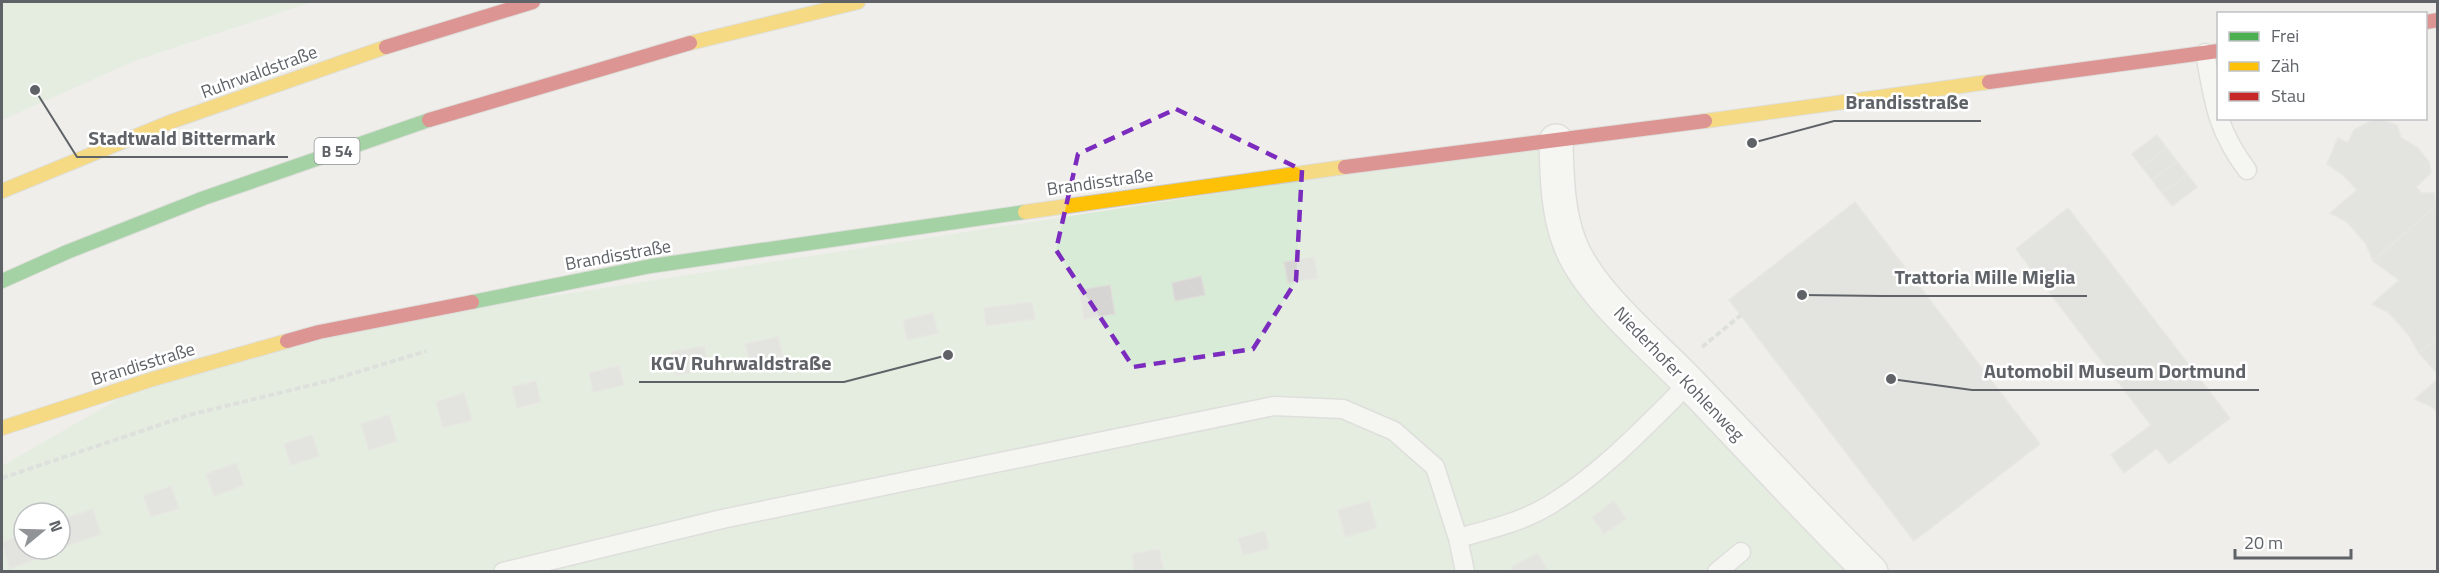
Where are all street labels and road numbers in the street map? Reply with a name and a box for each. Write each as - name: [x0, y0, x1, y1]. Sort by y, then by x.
- street label: Ruhrwaldstraße: [197, 38, 321, 105]
- road number: B 54: [314, 138, 360, 164]
- street label: Brandisstraße: [1045, 161, 1155, 202]
- street label: Brandisstraße: [563, 232, 673, 277]
- street label: Niederhofer Kohlenweg: [1608, 300, 1751, 447]
- street label: Brandisstraße: [88, 335, 198, 392]

